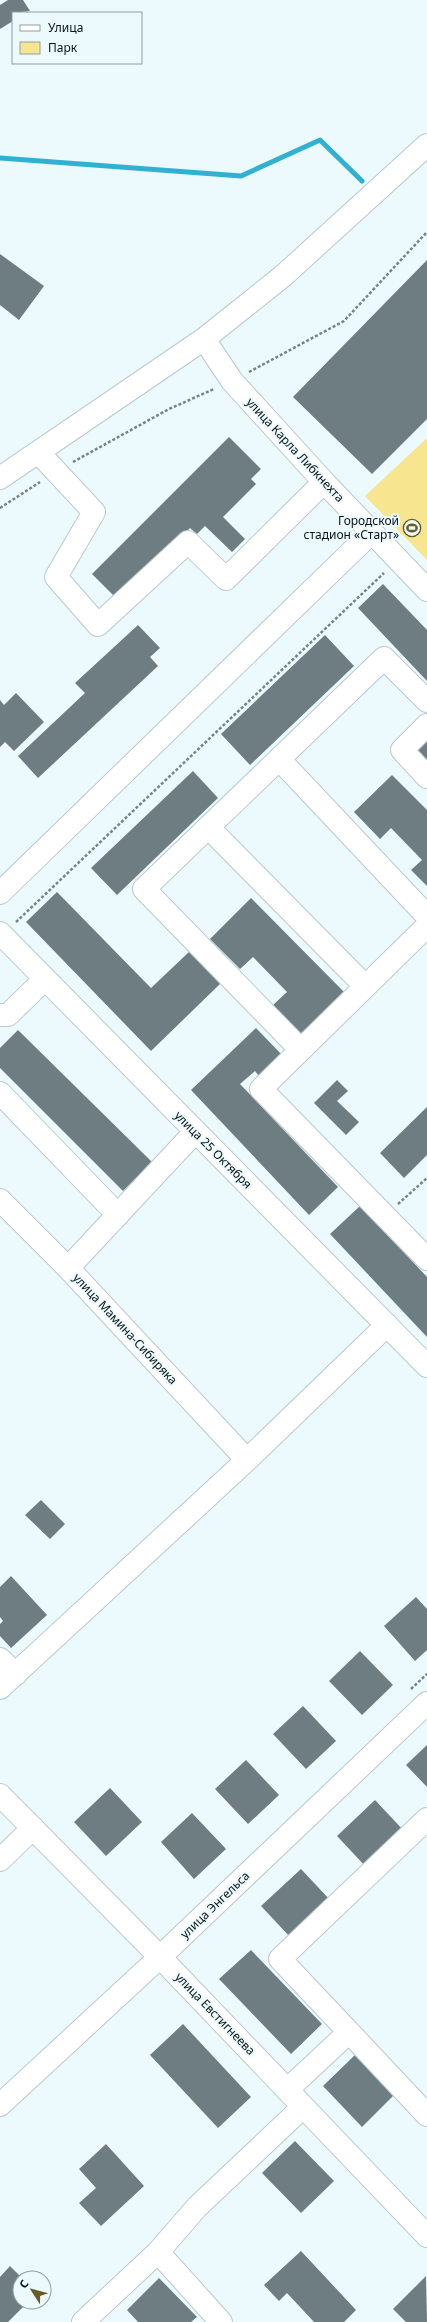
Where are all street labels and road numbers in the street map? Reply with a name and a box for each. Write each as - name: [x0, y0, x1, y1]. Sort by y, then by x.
- street label: улица Карла Либкнехта: [242, 394, 348, 505]
- street label: улица 25 Октября: [171, 1107, 256, 1192]
- street label: улица Мамина-Сибиряка: [69, 1270, 181, 1388]
- street label: улица Энгельса: [176, 1867, 253, 1942]
- street label: улица Евстигнеева: [171, 1969, 259, 2059]

